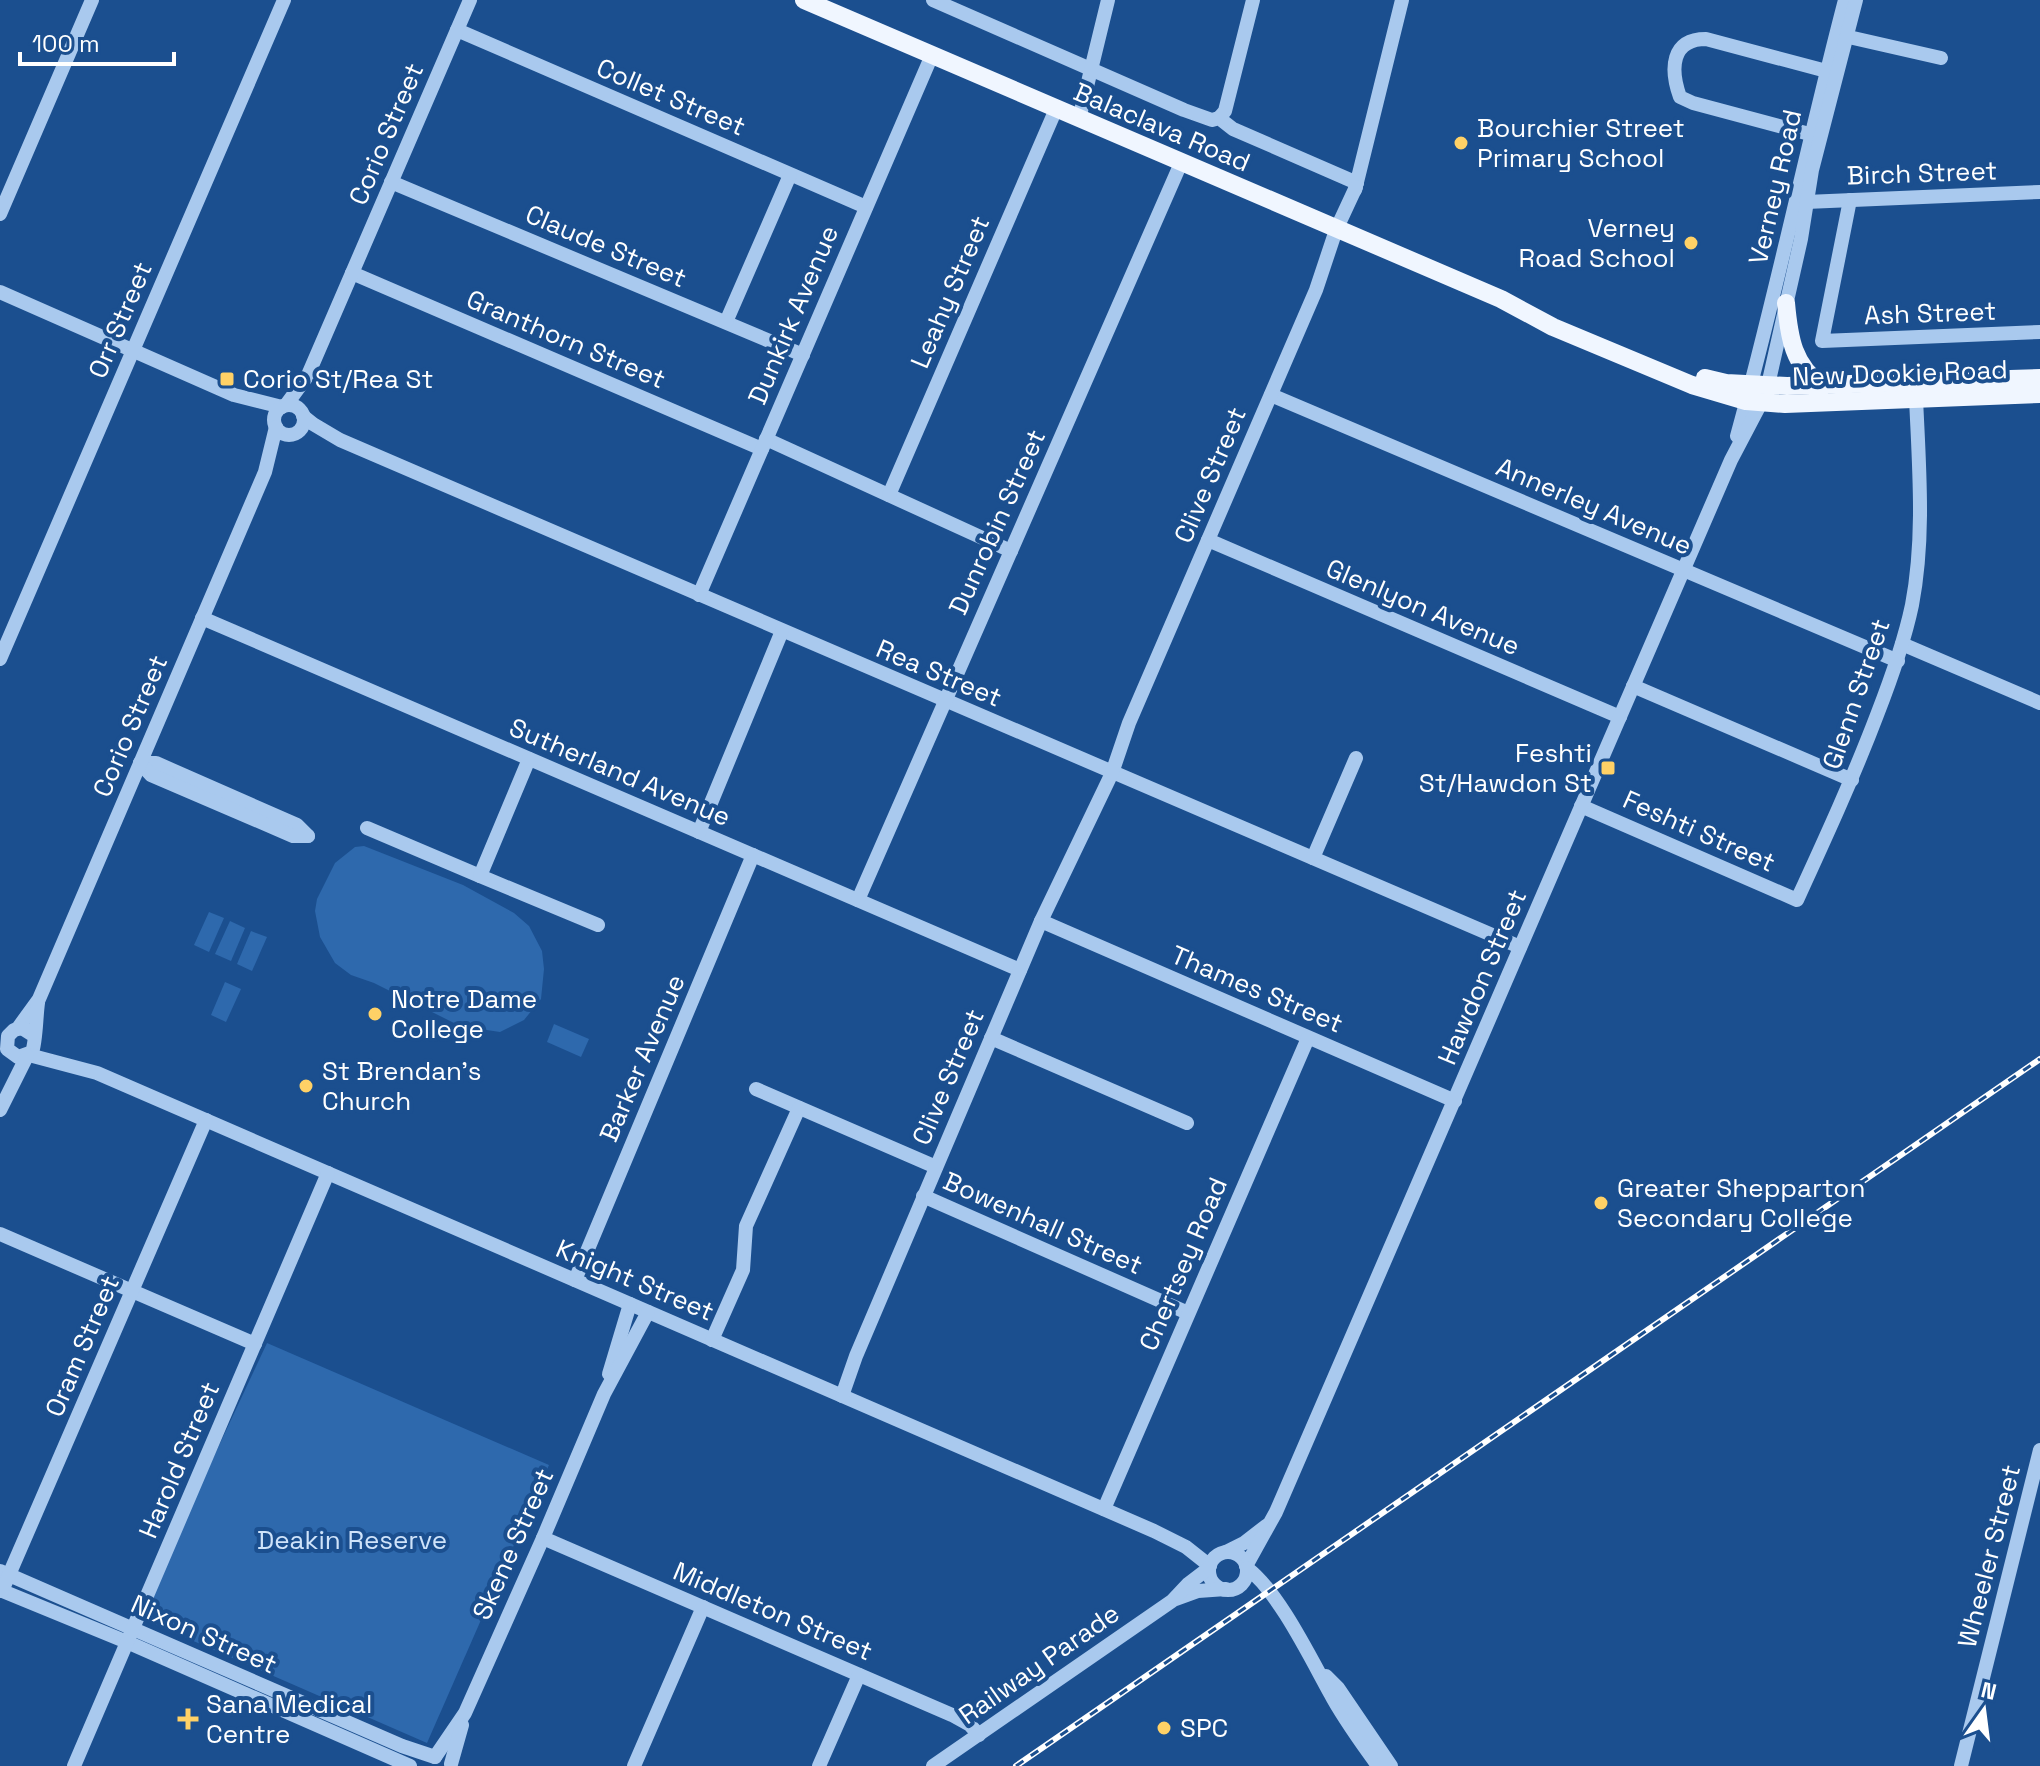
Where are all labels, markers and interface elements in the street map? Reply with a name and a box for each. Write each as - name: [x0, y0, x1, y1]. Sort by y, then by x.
- scale bar: [20, 16, 174, 66]
- text: 100 m: [32, 28, 100, 59]
- street label: Collet Street: [591, 50, 751, 144]
- street label: Corio Street: [341, 58, 431, 210]
- street label: Balaclava Road: [1069, 75, 1255, 179]
- street label: Verney Road: [1741, 106, 1809, 268]
- place label: Bourchier Street Primary School: [1477, 111, 1685, 175]
- marker: Bourchier Street Primary School: [1452, 134, 1470, 152]
- street label: Birch Street: [1846, 153, 1998, 193]
- street label: Claude Street: [520, 197, 692, 295]
- street label: Leahy Street: [903, 211, 997, 373]
- place label: Verney Road School: [1519, 211, 1675, 275]
- street label: Dunkirk Avenue: [740, 220, 846, 410]
- marker: Verney Road School: [1682, 234, 1700, 252]
- street label: Orr Street: [80, 257, 160, 383]
- street label: Granthorn Street: [461, 282, 671, 396]
- street label: Ash Street: [1863, 294, 1997, 332]
- street label: New Dookie Road: [1792, 352, 2008, 394]
- place label: Corio St/Rea St: [243, 362, 434, 396]
- marker: Corio St/Rea St: [218, 370, 236, 388]
- street label: Clive Street: [1166, 402, 1254, 548]
- street label: Dunrobin Street: [941, 424, 1053, 620]
- street label: Annerley Avenue: [1491, 449, 1697, 563]
- street label: Glenlyon Avenue: [1321, 551, 1525, 663]
- street label: Glenn Street: [1814, 614, 1898, 774]
- street label: Rea Street: [871, 631, 1007, 715]
- street label: Corio Street: [85, 650, 175, 802]
- street label: Sutherland Avenue: [504, 710, 736, 834]
- place label: Feshti St/Hawdon St: [1419, 736, 1592, 800]
- marker: Feshti St/Hawdon St: [1599, 759, 1617, 777]
- street label: Feshti Street: [1618, 782, 1780, 880]
- street label: Hawdon Street: [1430, 884, 1534, 1070]
- street label: Thames Street: [1166, 937, 1348, 1041]
- street label: Barker Avenue: [591, 969, 693, 1147]
- place label: Notre Dame College: [391, 982, 537, 1046]
- street label: Clive Street: [904, 1004, 992, 1150]
- marker: Notre Dame College: [366, 1005, 384, 1023]
- place label: St Brendan's Church: [322, 1054, 481, 1118]
- marker: St Brendan's Church: [297, 1077, 315, 1095]
- street label: Bowenhall Street: [938, 1164, 1148, 1282]
- place label: Greater Shepparton Secondary College: [1617, 1171, 1865, 1235]
- street label: Chertsey Road: [1131, 1172, 1235, 1356]
- marker: Greater Shepparton Secondary College: [1592, 1194, 1610, 1212]
- street label: Knight Street: [551, 1231, 719, 1329]
- street label: Oram Street: [37, 1270, 127, 1422]
- street label: Harold Street: [131, 1377, 227, 1543]
- street label: Wheeler Street: [1950, 1461, 2028, 1651]
- street label: Skene Street: [465, 1463, 561, 1625]
- park label: Deakin Reserve: [257, 1523, 447, 1557]
- street label: Middleton Street: [668, 1554, 878, 1668]
- street label: Nixon Street: [126, 1587, 282, 1681]
- street label: Railway Parade: [952, 1596, 1126, 1732]
- north arrow: [1944, 1670, 2024, 1750]
- text: N: [1978, 1675, 1999, 1706]
- place label: Sana Medical Centre: [206, 1687, 372, 1751]
- marker: Sana Medical Centre: [177, 1708, 199, 1730]
- place label: SPC: [1180, 1711, 1228, 1745]
- marker: SPC: [1155, 1719, 1173, 1737]

